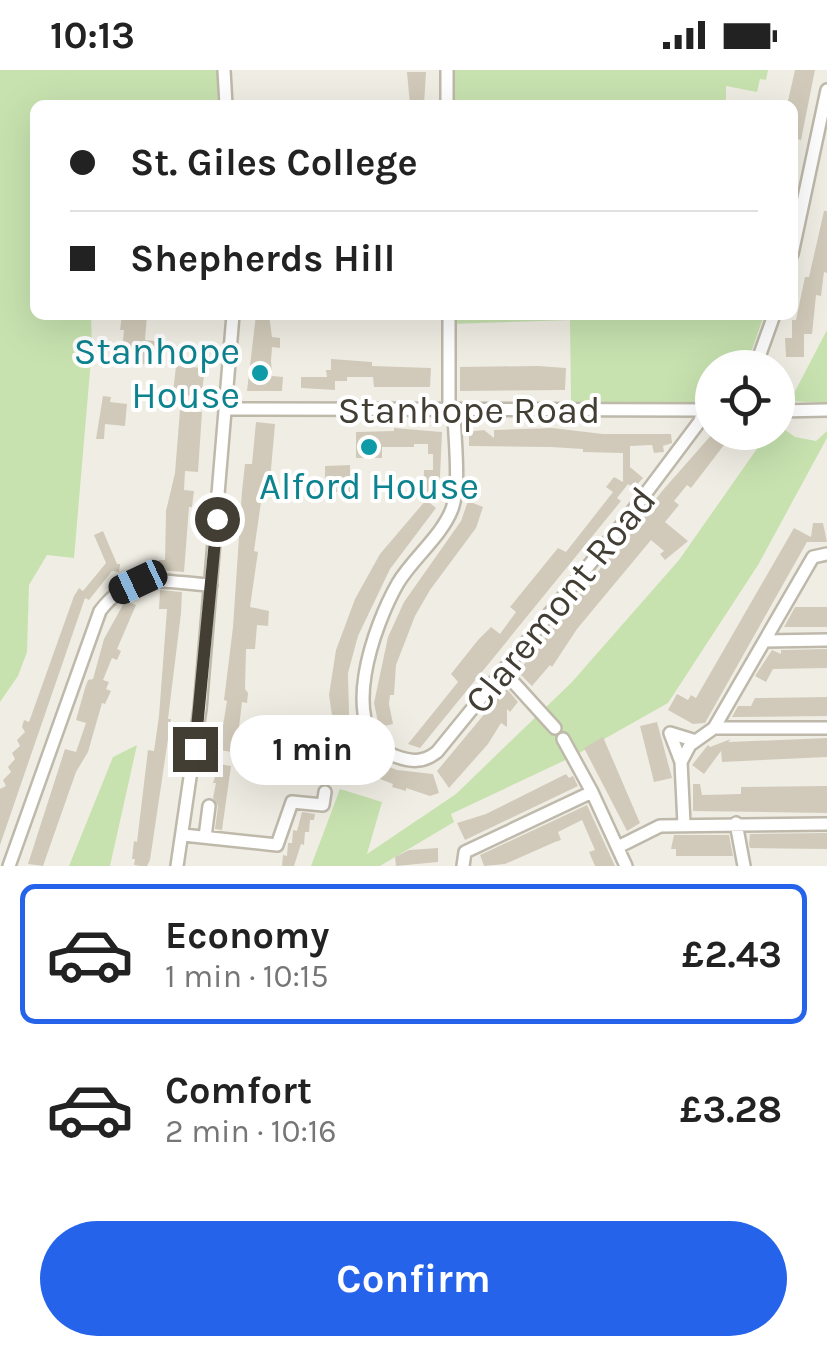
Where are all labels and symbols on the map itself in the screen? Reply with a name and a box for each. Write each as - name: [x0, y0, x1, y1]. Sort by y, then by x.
- place label: Stanhope House: [73, 329, 240, 418]
- marker: Stanhope House: [249, 362, 271, 384]
- street label: Stanhope Road: [337, 388, 601, 433]
- marker: Alford House: [358, 436, 380, 458]
- place label: Alford House: [259, 464, 479, 509]
- street label: Claremont Road: [455, 478, 665, 723]
- route start: [195, 497, 240, 542]
- car: [104, 556, 172, 608]
- callout: 1 min: [230, 714, 395, 784]
- route end: [173, 727, 218, 772]

